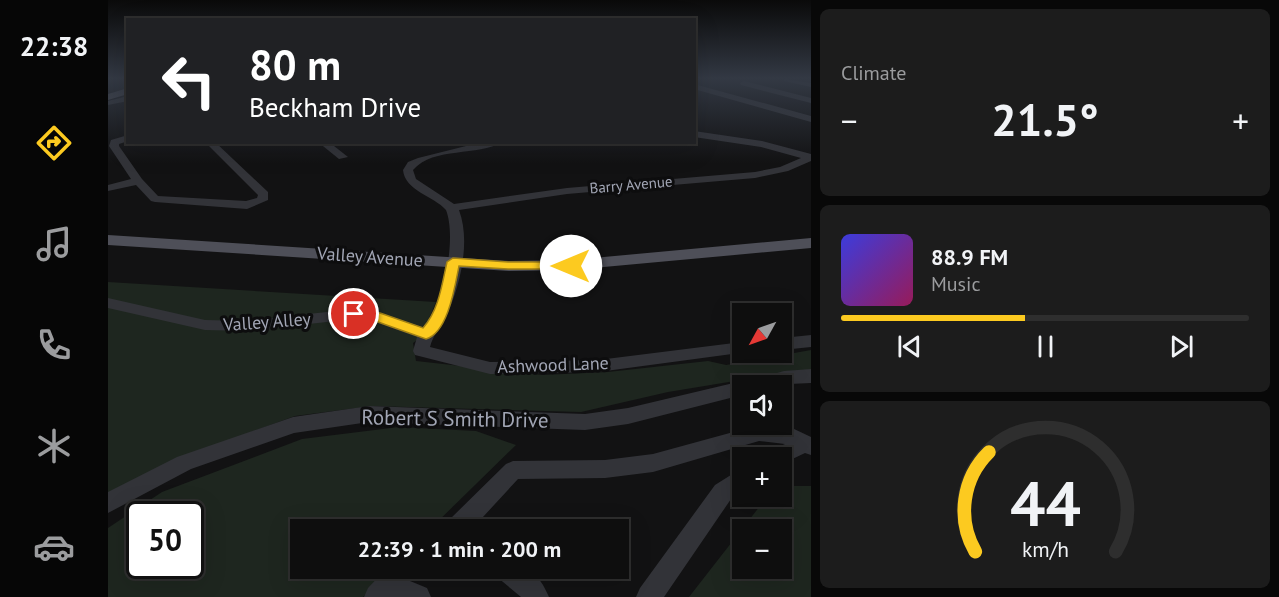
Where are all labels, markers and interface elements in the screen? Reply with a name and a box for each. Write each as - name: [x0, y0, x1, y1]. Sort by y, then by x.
- text: 22:38: [20, 29, 88, 63]
- text: 80 m: [249, 37, 341, 92]
- icon: left: [150, 42, 228, 120]
- text: Climate: [841, 60, 907, 86]
- text: Beckham Drive: [249, 90, 421, 124]
- text: 21.5°: [991, 90, 1099, 148]
- text: −: [841, 99, 858, 142]
- text: +: [1232, 99, 1249, 142]
- icon: directions: [33, 122, 75, 164]
- street label: Barry Avenue: [589, 171, 673, 198]
- icon: music: [33, 223, 75, 265]
- position arrow: [539, 234, 603, 298]
- street label: Valley Avenue: [316, 241, 424, 272]
- text: 88.9 FM: [931, 243, 1008, 271]
- text: Music: [931, 271, 980, 297]
- pin: [328, 288, 379, 339]
- icon: arrive: [337, 297, 370, 330]
- north arrow: [732, 303, 792, 363]
- map controls: [732, 303, 792, 579]
- street label: Valley Alley: [221, 307, 312, 336]
- icon: phone: [33, 324, 75, 366]
- icon: previous: [893, 330, 926, 363]
- icon: pause: [1029, 330, 1062, 363]
- icon: next: [1165, 330, 1198, 363]
- street label: Ashwood Lane: [497, 351, 609, 378]
- button: sound: [732, 375, 792, 435]
- street label: Robert S Smith Drive: [361, 403, 549, 434]
- icon: climate: [33, 425, 75, 467]
- button: +: [732, 447, 792, 507]
- text: 44: [1010, 462, 1080, 543]
- speed limit sign: 50: [126, 501, 204, 579]
- button: −: [732, 519, 792, 579]
- icon: car: [33, 526, 75, 568]
- text: 22:39 · 1 min · 200 m: [358, 535, 561, 563]
- text: km/h: [1021, 535, 1068, 563]

